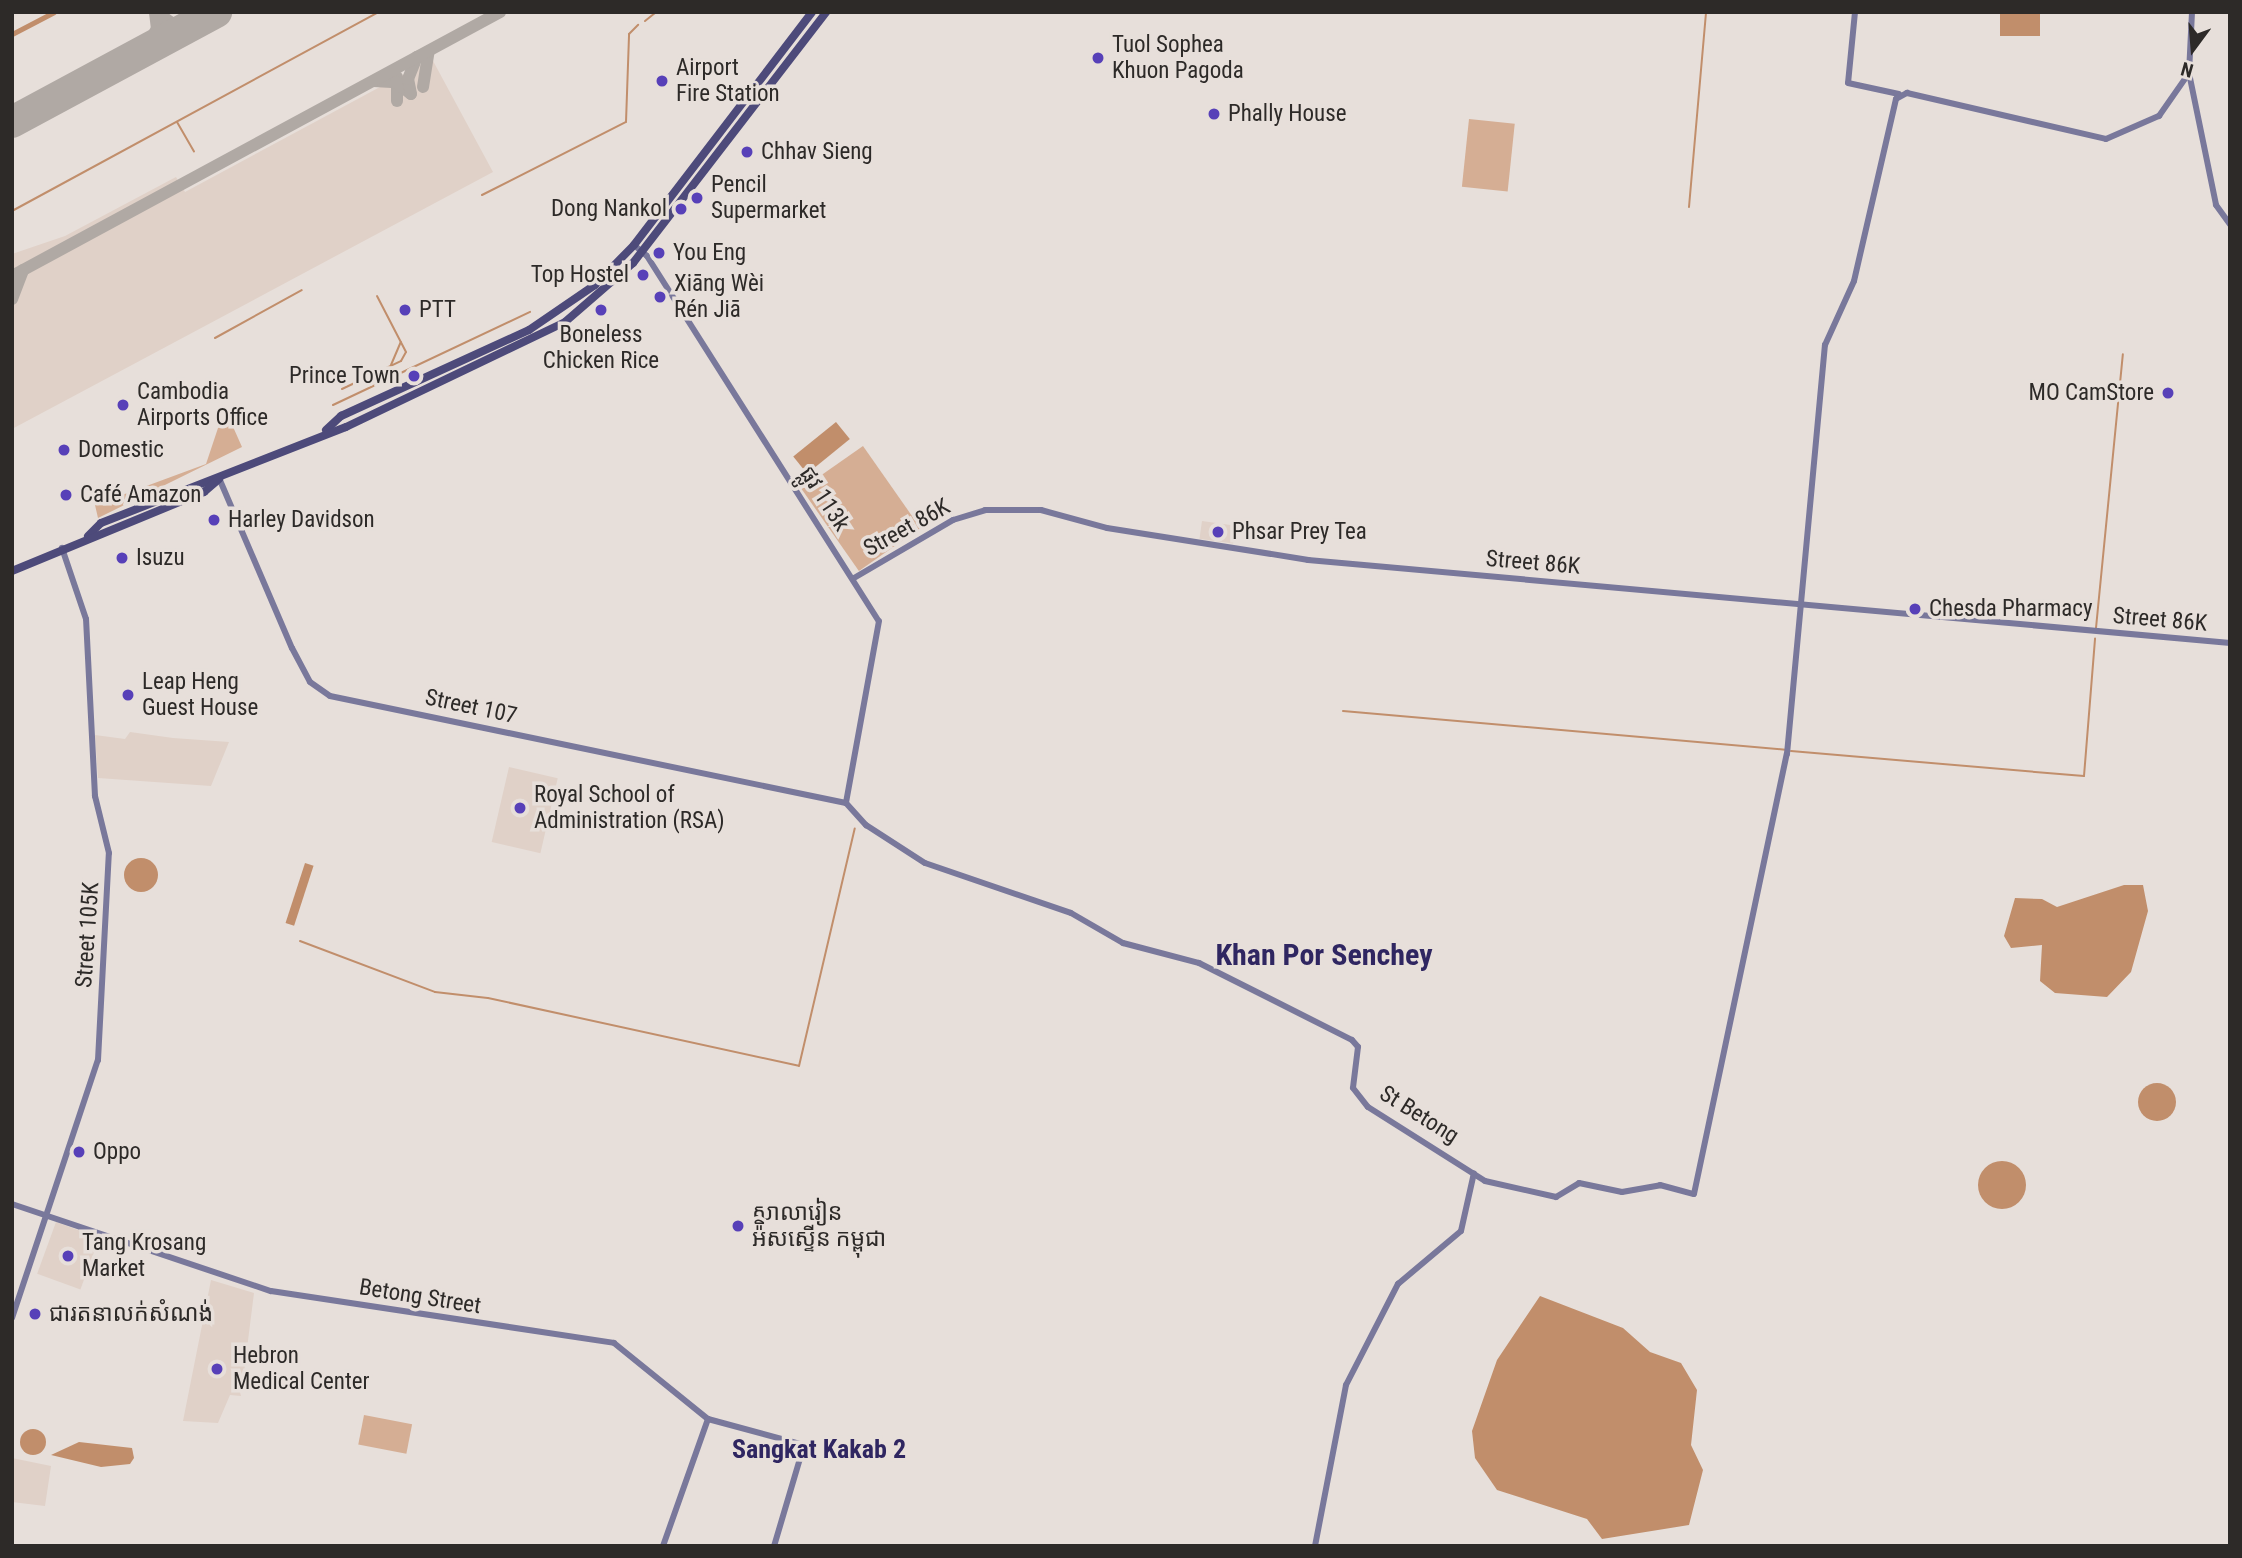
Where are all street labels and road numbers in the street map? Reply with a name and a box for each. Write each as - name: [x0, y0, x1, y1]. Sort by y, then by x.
- street label: ផ្លូវ 113k: [793, 461, 855, 537]
- street label: Street 86K: [859, 493, 955, 563]
- street label: Street 86K: [1485, 545, 1581, 581]
- street label: Street 86K: [2112, 602, 2208, 638]
- street label: Street 107: [423, 684, 519, 730]
- street label: Street 105K: [71, 881, 105, 989]
- street label: St Betong: [1374, 1080, 1464, 1150]
- street label: Betong Street: [357, 1274, 483, 1320]

